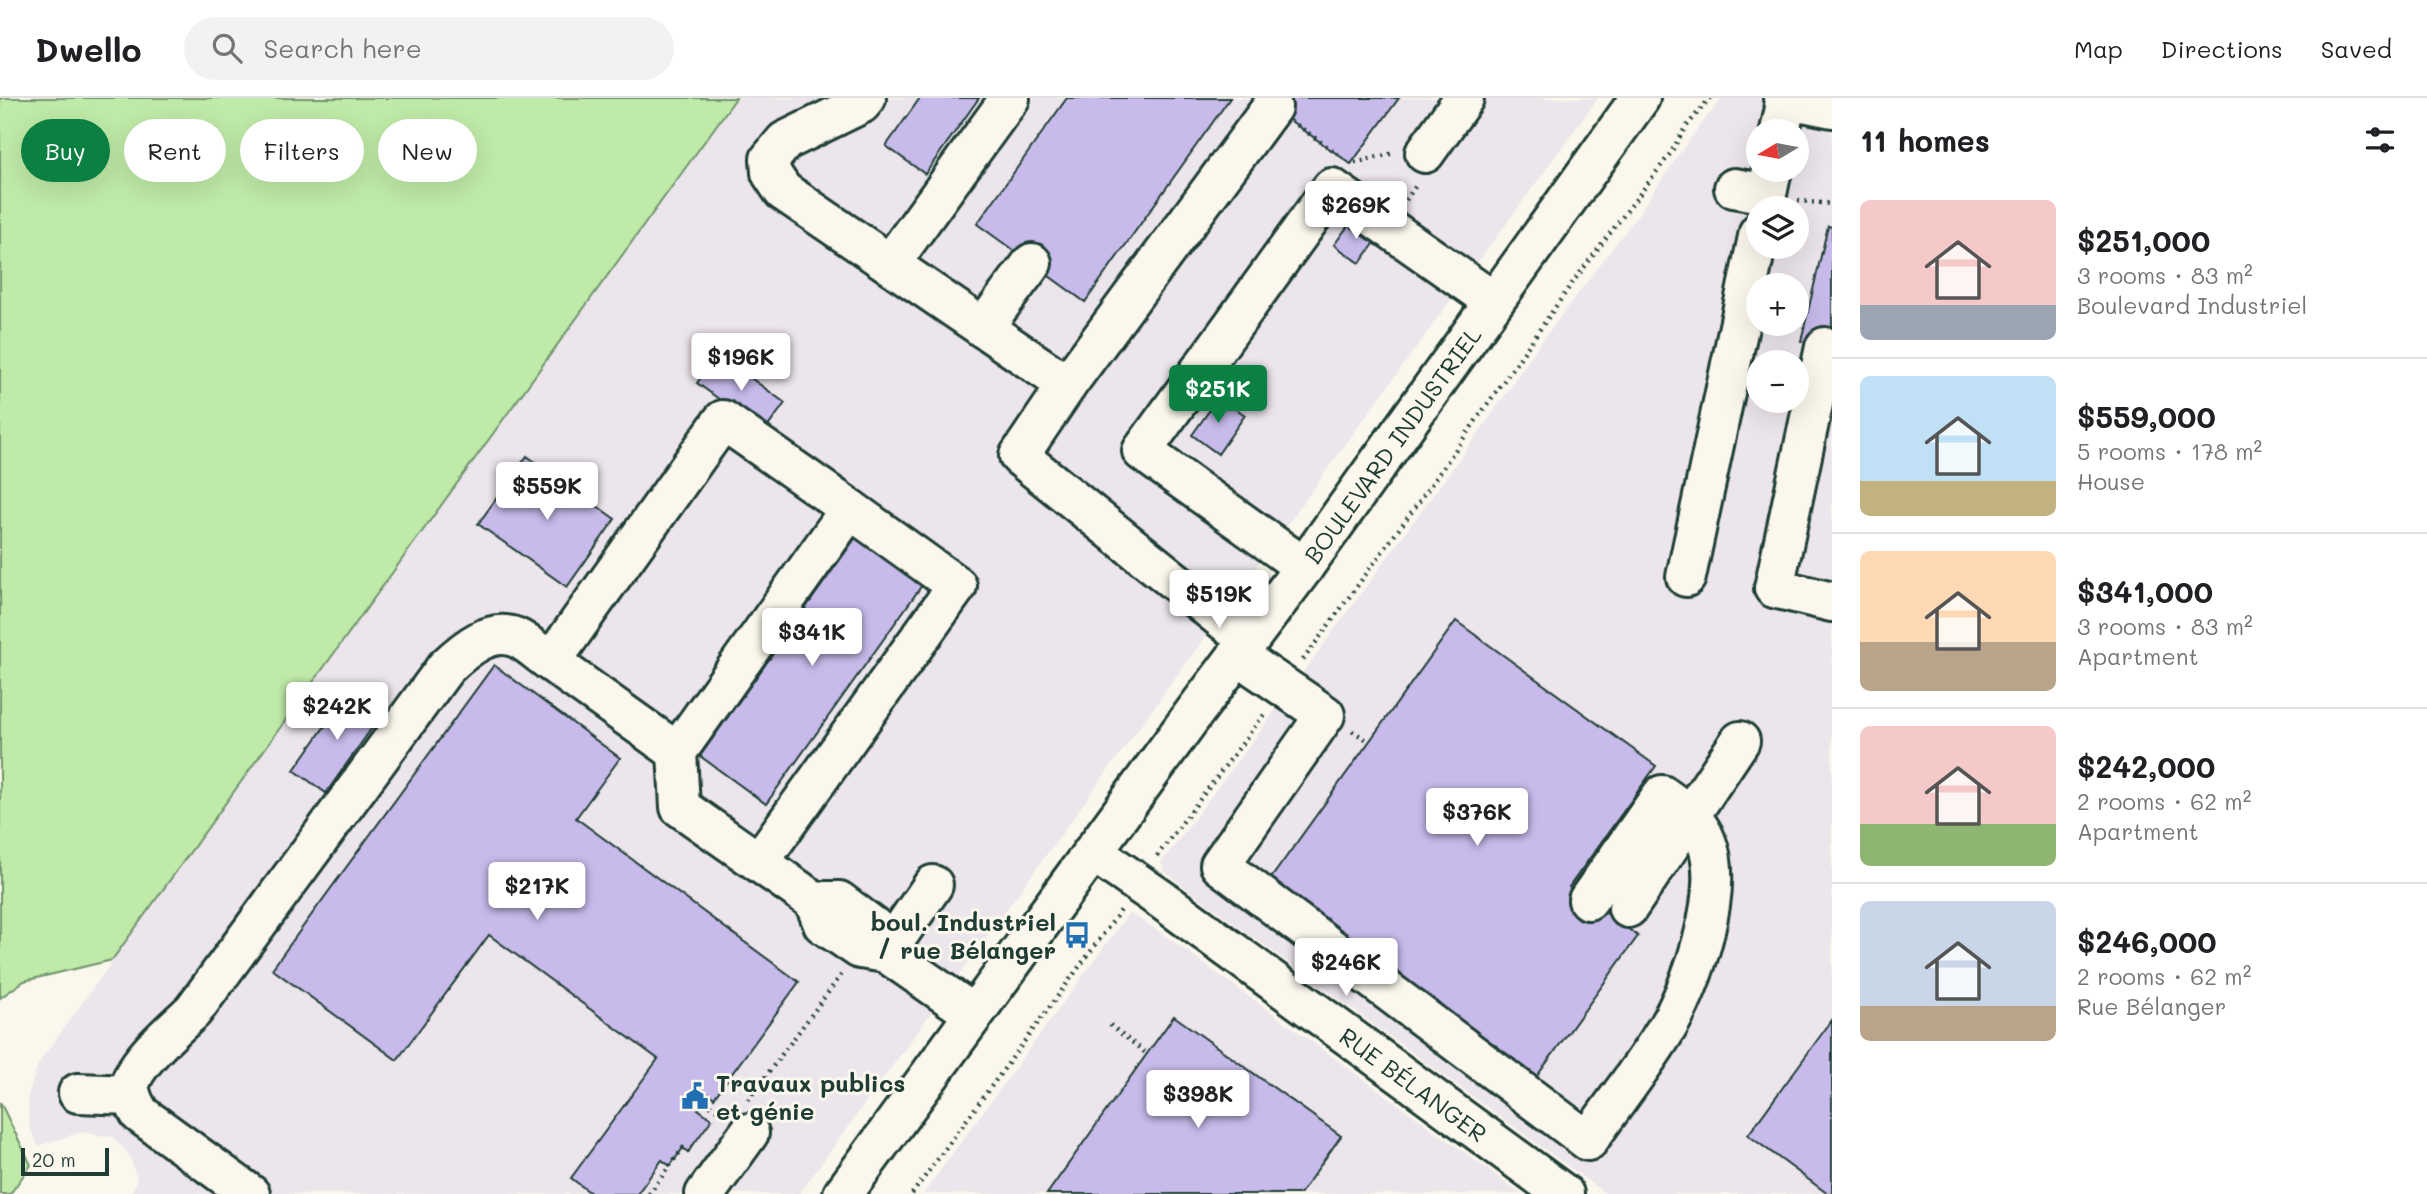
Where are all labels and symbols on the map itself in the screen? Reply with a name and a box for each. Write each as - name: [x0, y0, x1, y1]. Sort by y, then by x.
- north arrow: [1746, 119, 1810, 182]
- pin: $269K: [1307, 181, 1405, 241]
- street label: BOULEVARD INDUSTRIEL: [1296, 320, 1487, 569]
- pin: $196K: [692, 334, 790, 393]
- pin: $251K: [1169, 366, 1267, 425]
- pin: $559K: [498, 462, 596, 522]
- pin: $519K: [1170, 570, 1268, 630]
- pin: $341K: [763, 608, 861, 668]
- pin: $242K: [288, 682, 386, 742]
- pin: $376K: [1428, 788, 1526, 848]
- pin: $217K: [488, 862, 586, 922]
- place label: boul. Industriel / rue Bélanger: [871, 906, 1056, 965]
- bus stop icon: boul. Industriel / rue Bélanger: [1062, 920, 1092, 950]
- pin: $246K: [1297, 939, 1395, 998]
- street label: RUE BÉLANGER: [1334, 1020, 1494, 1148]
- place label: Travaux publics et génie: [716, 1067, 905, 1126]
- pin: $398K: [1149, 1070, 1247, 1130]
- public building icon: Travaux publics et génie: [680, 1081, 710, 1111]
- scale bar: [21, 1145, 108, 1177]

